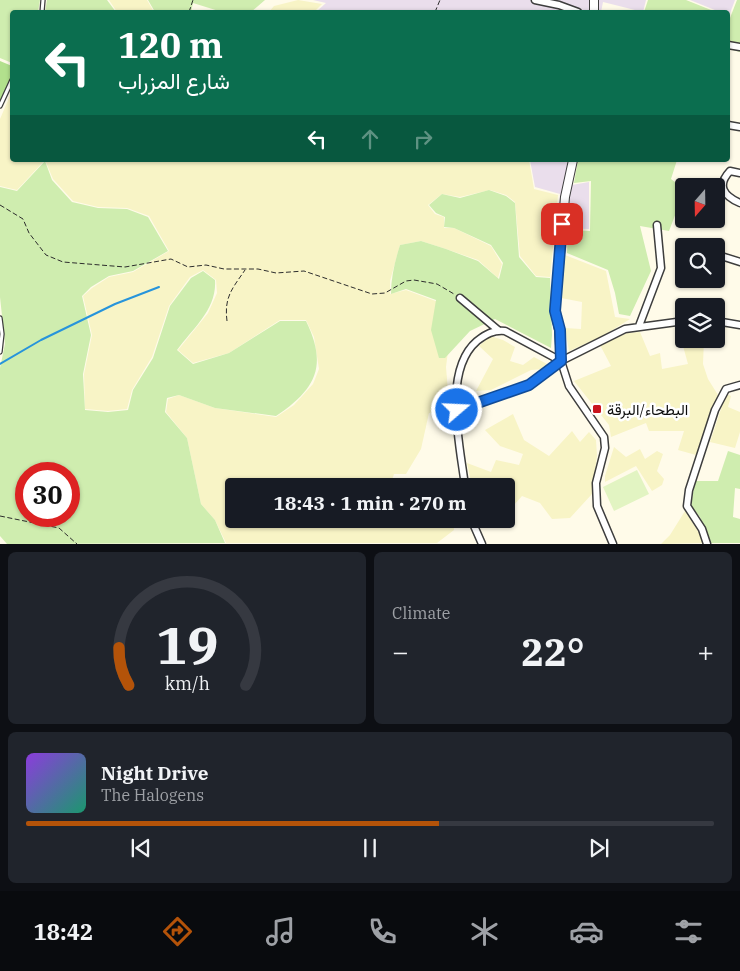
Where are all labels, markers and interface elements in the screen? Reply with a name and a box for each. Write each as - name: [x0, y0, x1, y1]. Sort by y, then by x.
- text: 120 m: [118, 22, 223, 68]
- icon: left: [35, 30, 100, 95]
- text: شارع المزراب: [118, 66, 230, 95]
- icon: left: [303, 125, 331, 153]
- icon: ahead: [356, 125, 384, 153]
- icon: right: [409, 125, 437, 153]
- north arrow: [675, 178, 725, 228]
- map controls: [675, 178, 725, 348]
- pin: [541, 203, 583, 245]
- icon: arrive: [548, 210, 576, 238]
- button: search: [675, 238, 725, 288]
- button: layers: [675, 298, 725, 348]
- position arrow: [430, 383, 482, 435]
- place label: البطحاء/البرقة: [607, 400, 688, 419]
- marker: البطحاء/البرقة: [591, 403, 603, 415]
- speed limit sign: 30: [15, 462, 80, 527]
- text: 18:43 · 1 min · 270 m: [274, 491, 466, 515]
- text: Climate: [392, 603, 450, 623]
- text: 19: [156, 611, 218, 678]
- text: 22°: [521, 627, 585, 676]
- text: −: [392, 633, 409, 670]
- text: +: [697, 633, 714, 670]
- text: km/h: [164, 672, 210, 695]
- text: Night Drive: [101, 761, 209, 785]
- text: The Halogens: [101, 785, 204, 805]
- icon: previous: [127, 834, 155, 862]
- icon: pause: [356, 834, 384, 862]
- icon: next: [585, 834, 613, 862]
- icon: directions: [160, 914, 195, 949]
- icon: music: [263, 914, 298, 949]
- icon: phone: [365, 914, 400, 949]
- icon: climate: [467, 914, 502, 949]
- icon: car: [569, 914, 604, 949]
- icon: filters: [671, 914, 706, 949]
- text: 18:42: [34, 917, 93, 946]

